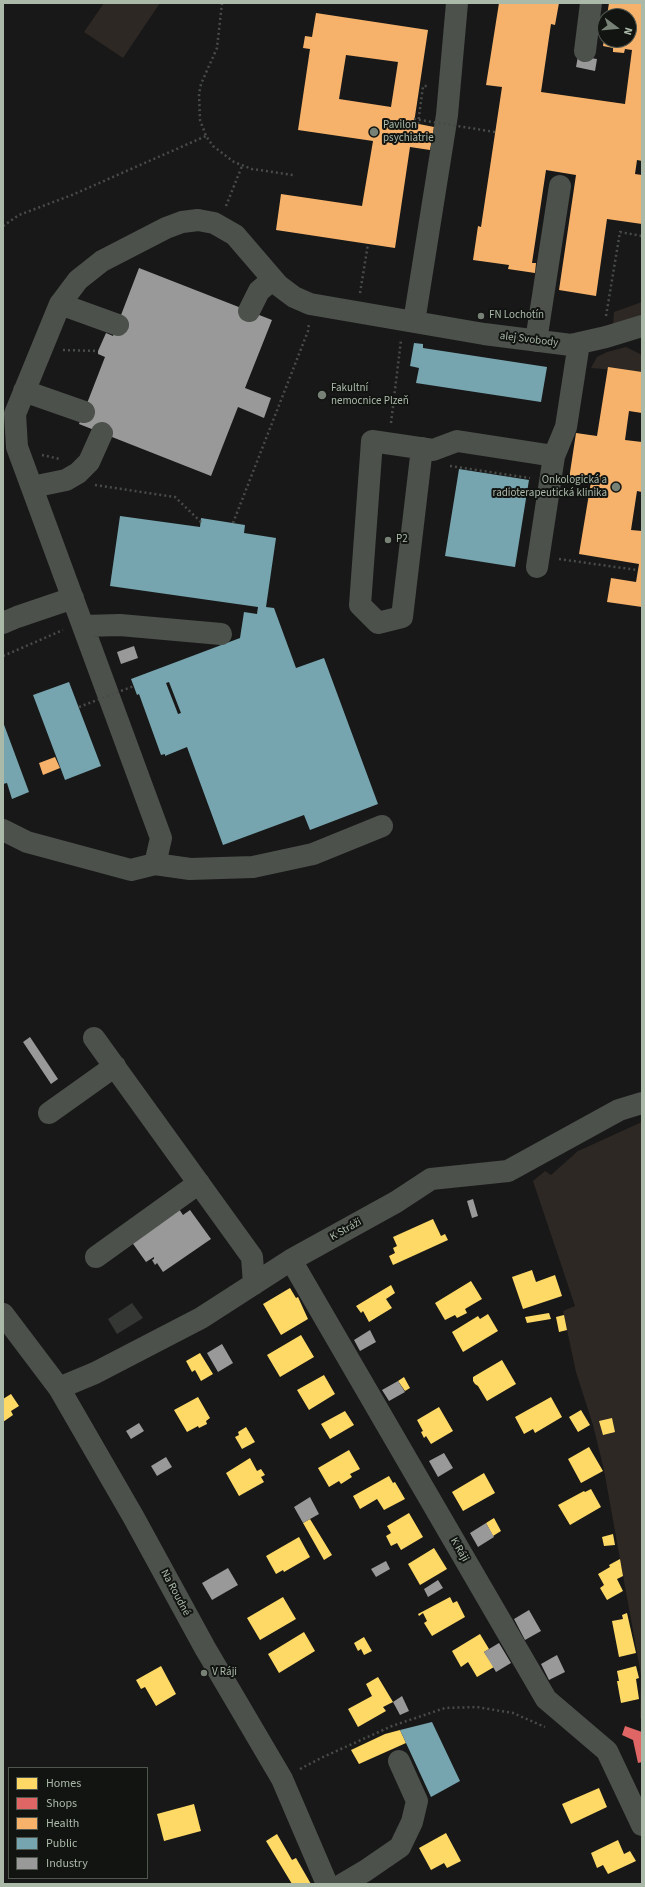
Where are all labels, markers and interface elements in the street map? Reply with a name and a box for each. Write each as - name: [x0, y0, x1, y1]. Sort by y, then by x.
- north arrow: [597, 8, 637, 48]
- text: N: [620, 26, 636, 37]
- place label: Pavilon psychiatrie: [383, 119, 434, 145]
- marker: Pavilon psychiatrie: [368, 126, 380, 138]
- place label: FN Lochotín: [489, 309, 544, 323]
- marker: FN Lochotín: [476, 311, 486, 321]
- street label: alej Svobody: [499, 330, 559, 350]
- place label: Fakultní nemocnice Plzeň: [331, 382, 409, 408]
- marker: Fakultní nemocnice Plzeň: [316, 389, 328, 401]
- place label: Onkologická a radioterapeutická klinika: [493, 474, 607, 500]
- marker: Onkologická a radioterapeutická klinika: [610, 481, 622, 493]
- place label: P2: [396, 533, 408, 547]
- marker: P2: [383, 535, 393, 545]
- street label: K Stráži: [328, 1216, 364, 1244]
- street label: K Ráji: [447, 1536, 471, 1564]
- street label: Na Roudné: [157, 1568, 193, 1618]
- place label: V Ráji: [212, 1666, 237, 1680]
- marker: V Ráji: [199, 1668, 209, 1678]
- legend: [8, 1767, 148, 1879]
- text: Homes: [46, 1775, 81, 1792]
- text: Shops: [46, 1795, 77, 1812]
- text: Health: [46, 1815, 79, 1832]
- text: Public: [46, 1835, 77, 1852]
- text: Industry: [46, 1855, 88, 1872]

